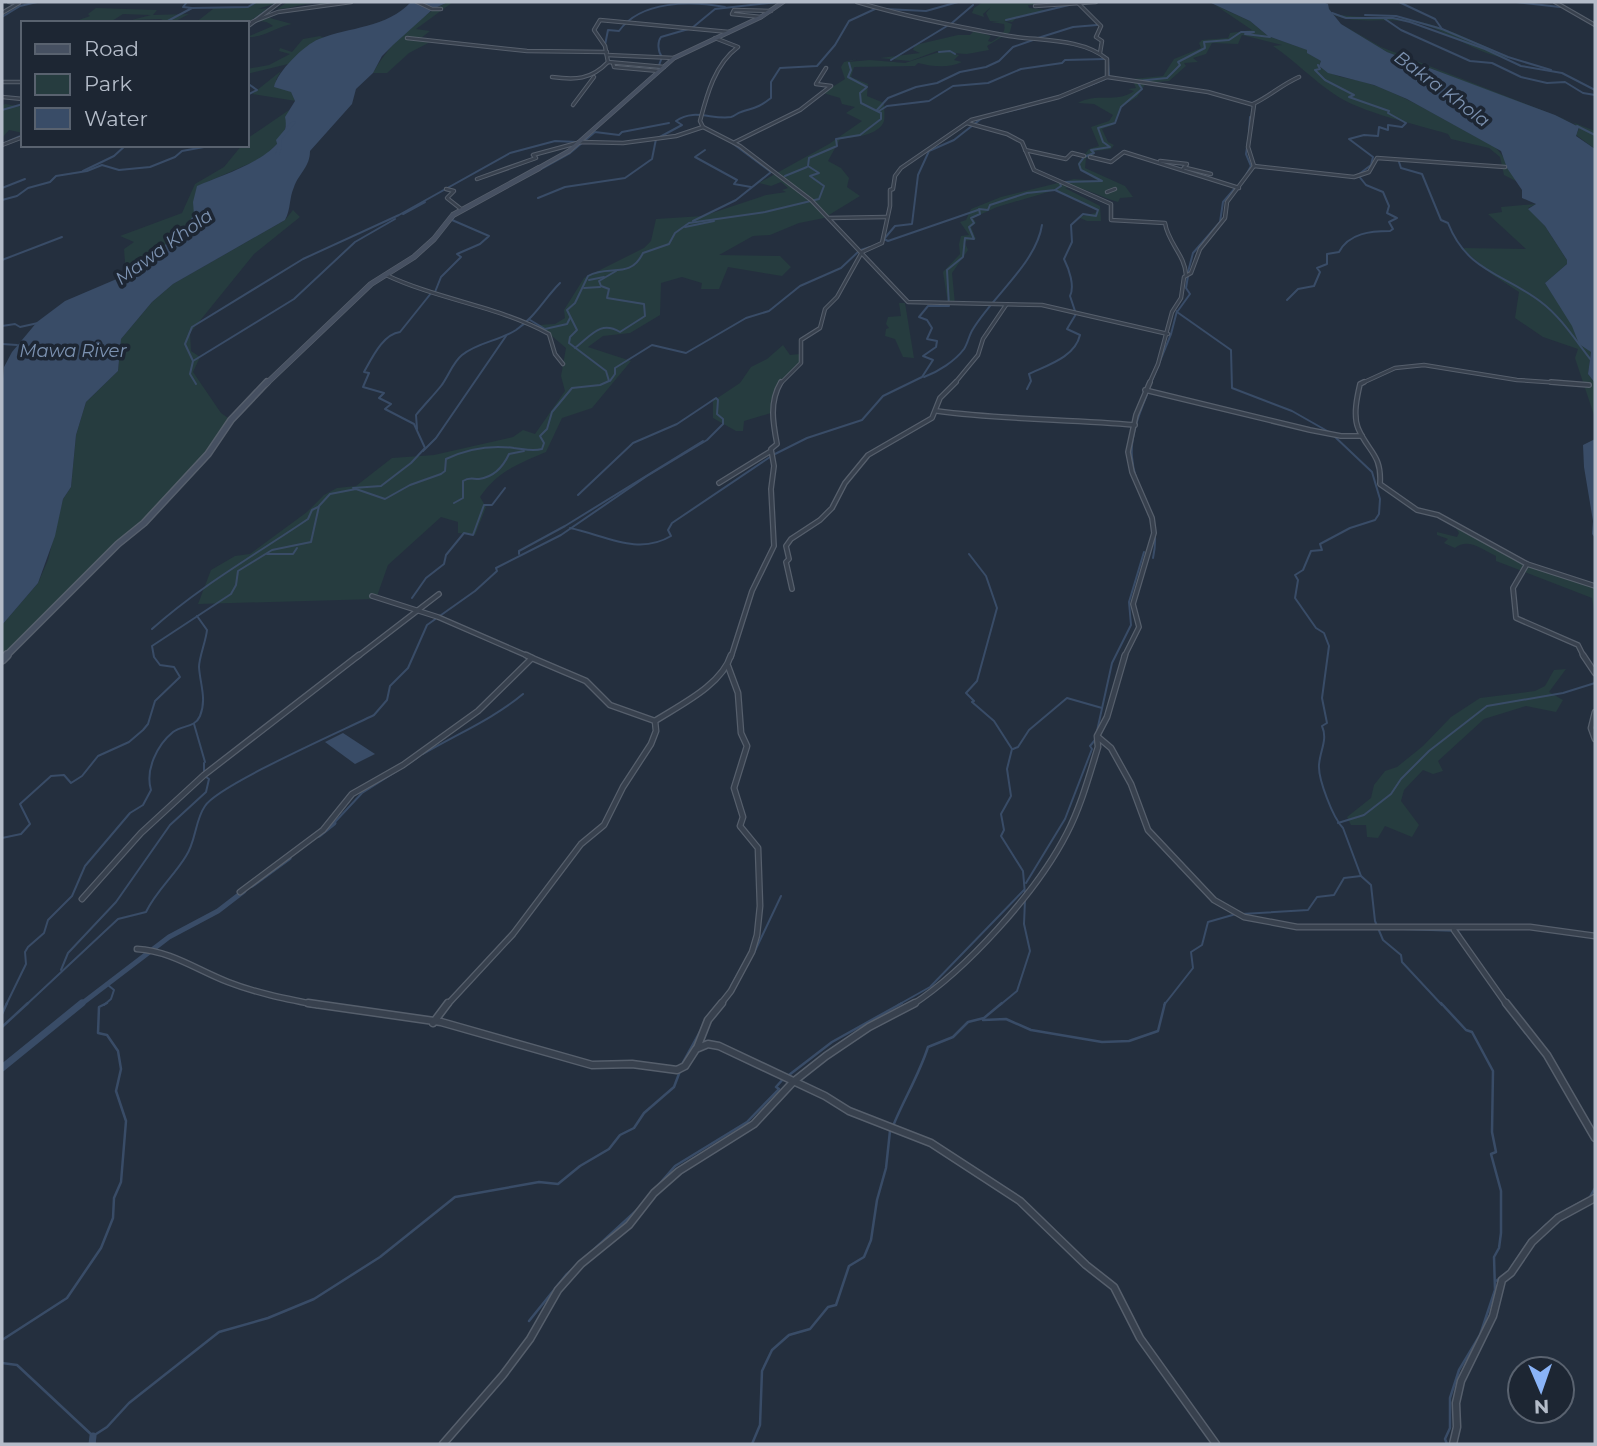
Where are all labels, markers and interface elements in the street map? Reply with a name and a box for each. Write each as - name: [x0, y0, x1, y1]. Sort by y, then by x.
- legend: [21, 21, 248, 147]
- text: Road: [84, 36, 139, 61]
- water label: Bakra Khola: [1390, 46, 1494, 132]
- text: Park: [84, 71, 132, 96]
- text: Water: [84, 106, 148, 131]
- water label: Mawa Khola: [111, 204, 217, 290]
- water label: Mawa River: [19, 340, 127, 362]
- north arrow: [1506, 1355, 1576, 1425]
- text: N: [1533, 1395, 1550, 1418]

